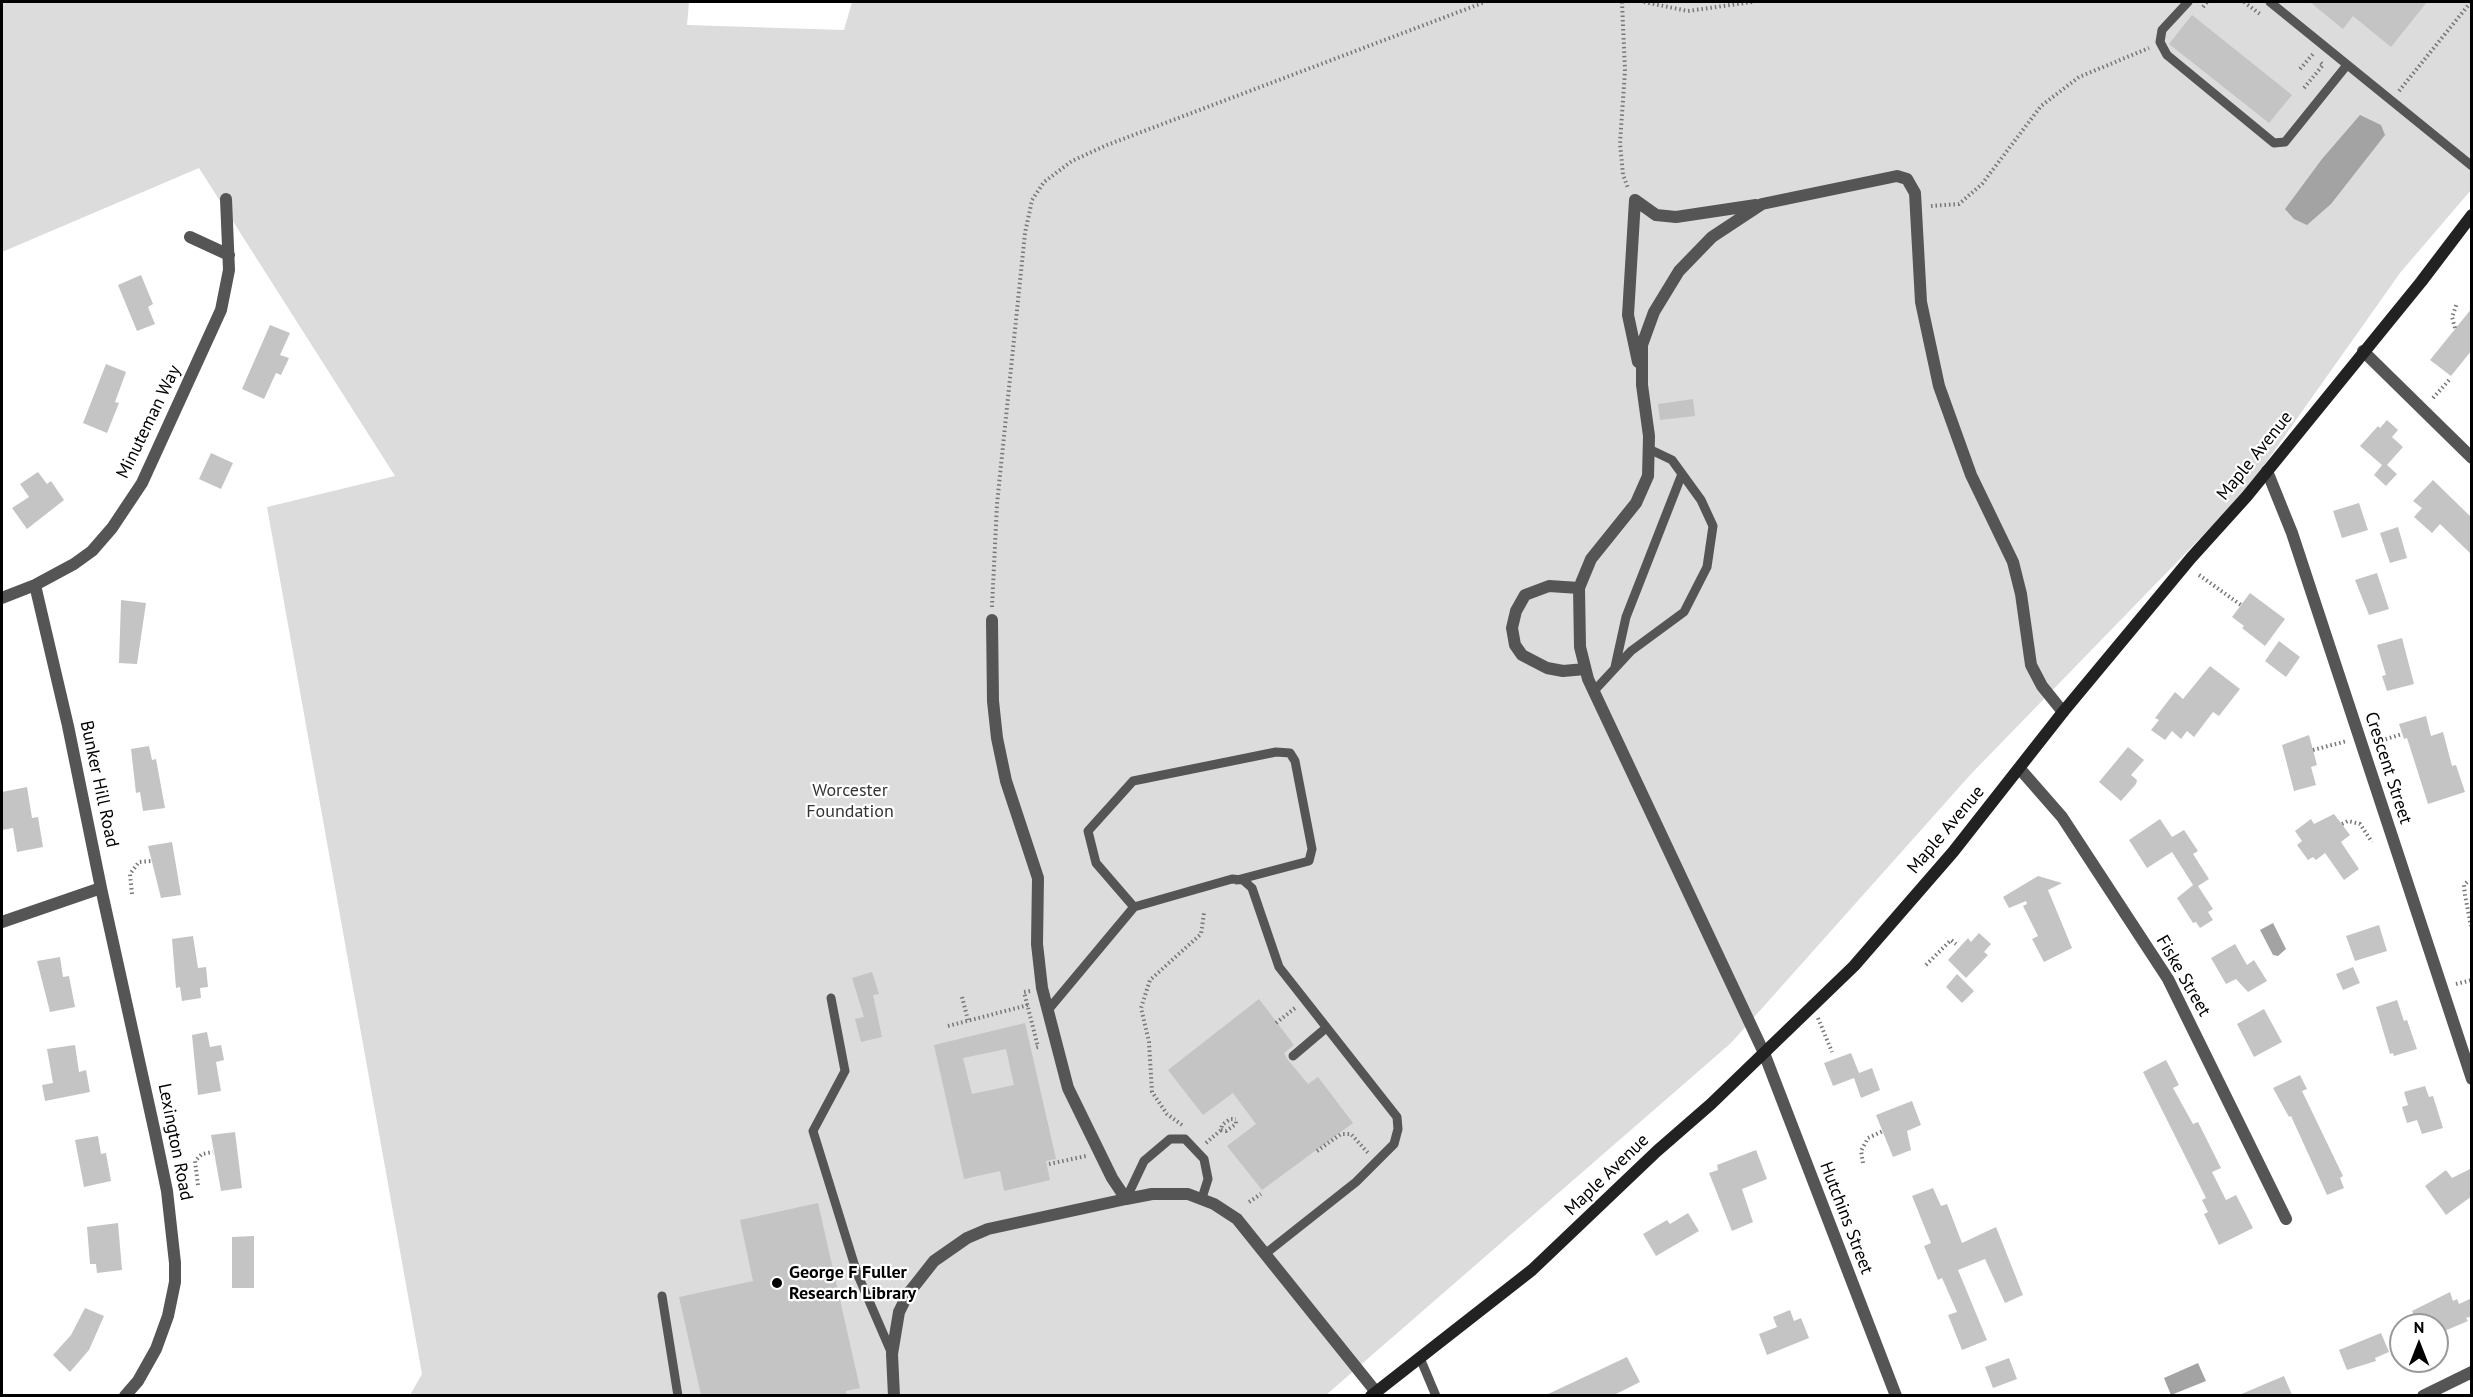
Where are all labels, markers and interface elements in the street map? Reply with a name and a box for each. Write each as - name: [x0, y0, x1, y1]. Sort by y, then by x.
- street label: Minuteman Way: [112, 362, 186, 482]
- street label: Maple Avenue: [2213, 407, 2297, 505]
- street label: Crescent Street: [2360, 709, 2416, 827]
- street label: Bunker Hill Road: [75, 719, 123, 849]
- park label: Worcester Foundation: [806, 780, 894, 822]
- street label: Maple Avenue: [1903, 782, 1989, 878]
- street label: Fiske Street: [2151, 932, 2215, 1020]
- street label: Lexington Road: [153, 1082, 197, 1202]
- street label: Maple Avenue: [1561, 1130, 1653, 1220]
- street label: Hutchins Street: [1815, 1159, 1877, 1277]
- place label: George F Fuller Research Library: [789, 1262, 916, 1304]
- marker: George F Fuller Research Library: [770, 1276, 784, 1290]
- north arrow: [2389, 1313, 2449, 1373]
- text: N: [2414, 1317, 2424, 1337]

